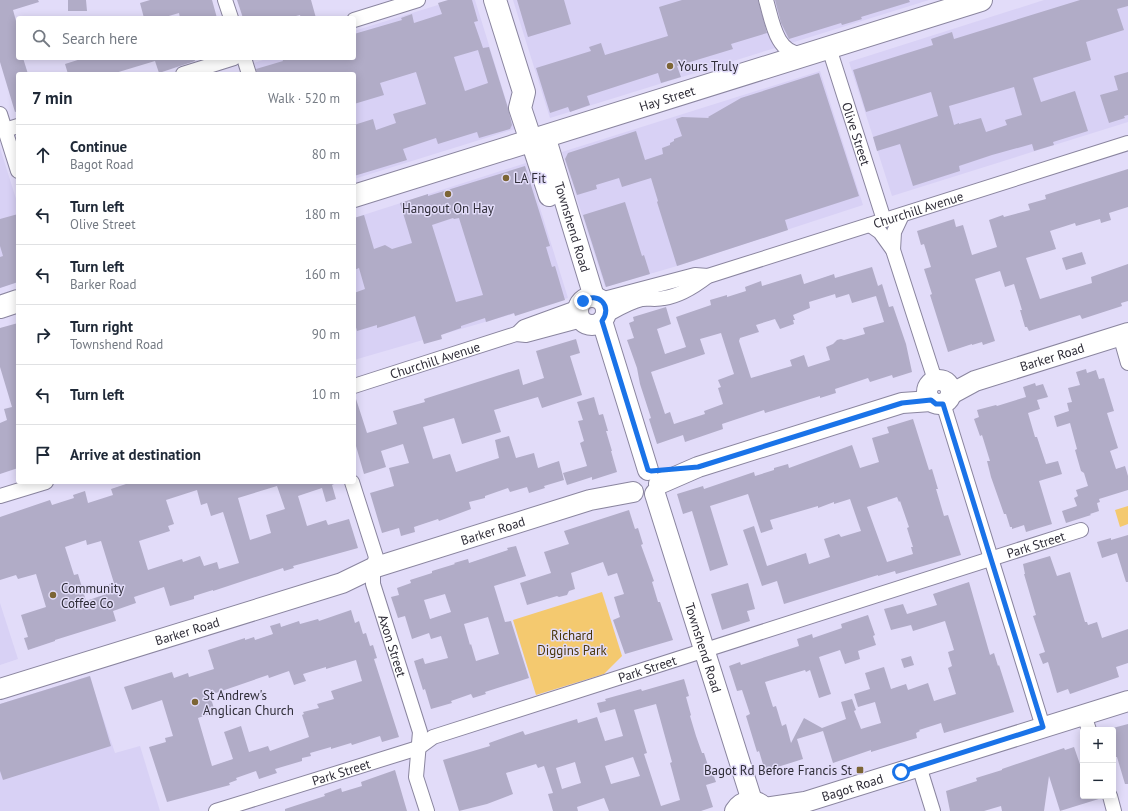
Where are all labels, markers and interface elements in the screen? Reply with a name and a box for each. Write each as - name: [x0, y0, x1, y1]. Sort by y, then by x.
- search box: [16, 16, 356, 60]
- icon: search: [30, 27, 52, 49]
- text: Search here: [62, 29, 138, 48]
- place label: Yours Truly: [678, 58, 738, 75]
- marker: Yours Truly: [665, 61, 675, 71]
- street label: Hay Street: [637, 81, 698, 115]
- text: 7 min: [32, 87, 73, 109]
- text: Walk · 520 m: [268, 90, 340, 107]
- street label: Olive Street: [838, 100, 875, 168]
- text: Continue: [70, 137, 127, 156]
- icon: ahead: [32, 144, 54, 166]
- text: 80 m: [312, 146, 340, 163]
- text: Bagot Road: [70, 156, 133, 173]
- place label: LA Fit: [514, 170, 547, 187]
- marker: LA Fit: [501, 173, 511, 183]
- street label: Townshend Road: [551, 180, 594, 274]
- street label: Churchill Avenue: [871, 187, 965, 232]
- marker: Hangout On Hay: [443, 189, 453, 199]
- text: Turn left: [70, 197, 124, 216]
- place label: Hangout On Hay: [402, 200, 494, 217]
- icon: left: [32, 204, 54, 226]
- text: 180 m: [305, 206, 340, 223]
- text: Olive Street: [70, 216, 136, 233]
- text: Turn left: [70, 257, 124, 276]
- icon: left: [32, 264, 54, 286]
- text: 160 m: [305, 266, 340, 283]
- text: Barker Road: [70, 276, 137, 293]
- route end: [574, 292, 592, 310]
- text: Turn right: [70, 317, 133, 336]
- icon: right: [32, 324, 54, 346]
- text: 90 m: [312, 326, 340, 343]
- text: Townshend Road: [70, 336, 163, 353]
- street label: Churchill Avenue: [388, 338, 482, 382]
- street label: Barker Road: [1018, 339, 1086, 375]
- icon: left: [32, 384, 54, 406]
- text: Turn left: [70, 385, 124, 404]
- text: 10 m: [312, 386, 340, 403]
- icon: arrive: [32, 444, 54, 466]
- text: Arrive at destination: [70, 445, 201, 464]
- street label: Barker Road: [458, 512, 527, 549]
- street label: Park Street: [1005, 527, 1068, 562]
- place label: Community Coffee Co: [61, 580, 124, 612]
- marker: Community Coffee Co: [48, 590, 58, 600]
- street label: Townshend Road: [681, 600, 726, 695]
- street label: Barker Road: [153, 613, 222, 649]
- street label: Axon Street: [375, 613, 411, 680]
- park label: Richard Diggins Park: [537, 627, 607, 659]
- street label: Park Street: [616, 651, 679, 686]
- place label: St Andrew's Anglican Church: [203, 687, 294, 719]
- marker: St Andrew's Anglican Church: [190, 697, 200, 707]
- map controls: [1080, 727, 1116, 799]
- button: +: [1080, 727, 1116, 763]
- street label: Park Street: [310, 755, 373, 789]
- place label: Bagot Rd Before Francis St: [704, 762, 853, 779]
- route start: [892, 763, 910, 781]
- button: −: [1080, 763, 1116, 799]
- marker: Bagot Rd Before Francis St: [855, 765, 865, 775]
- street label: Bagot Road: [819, 770, 885, 805]

